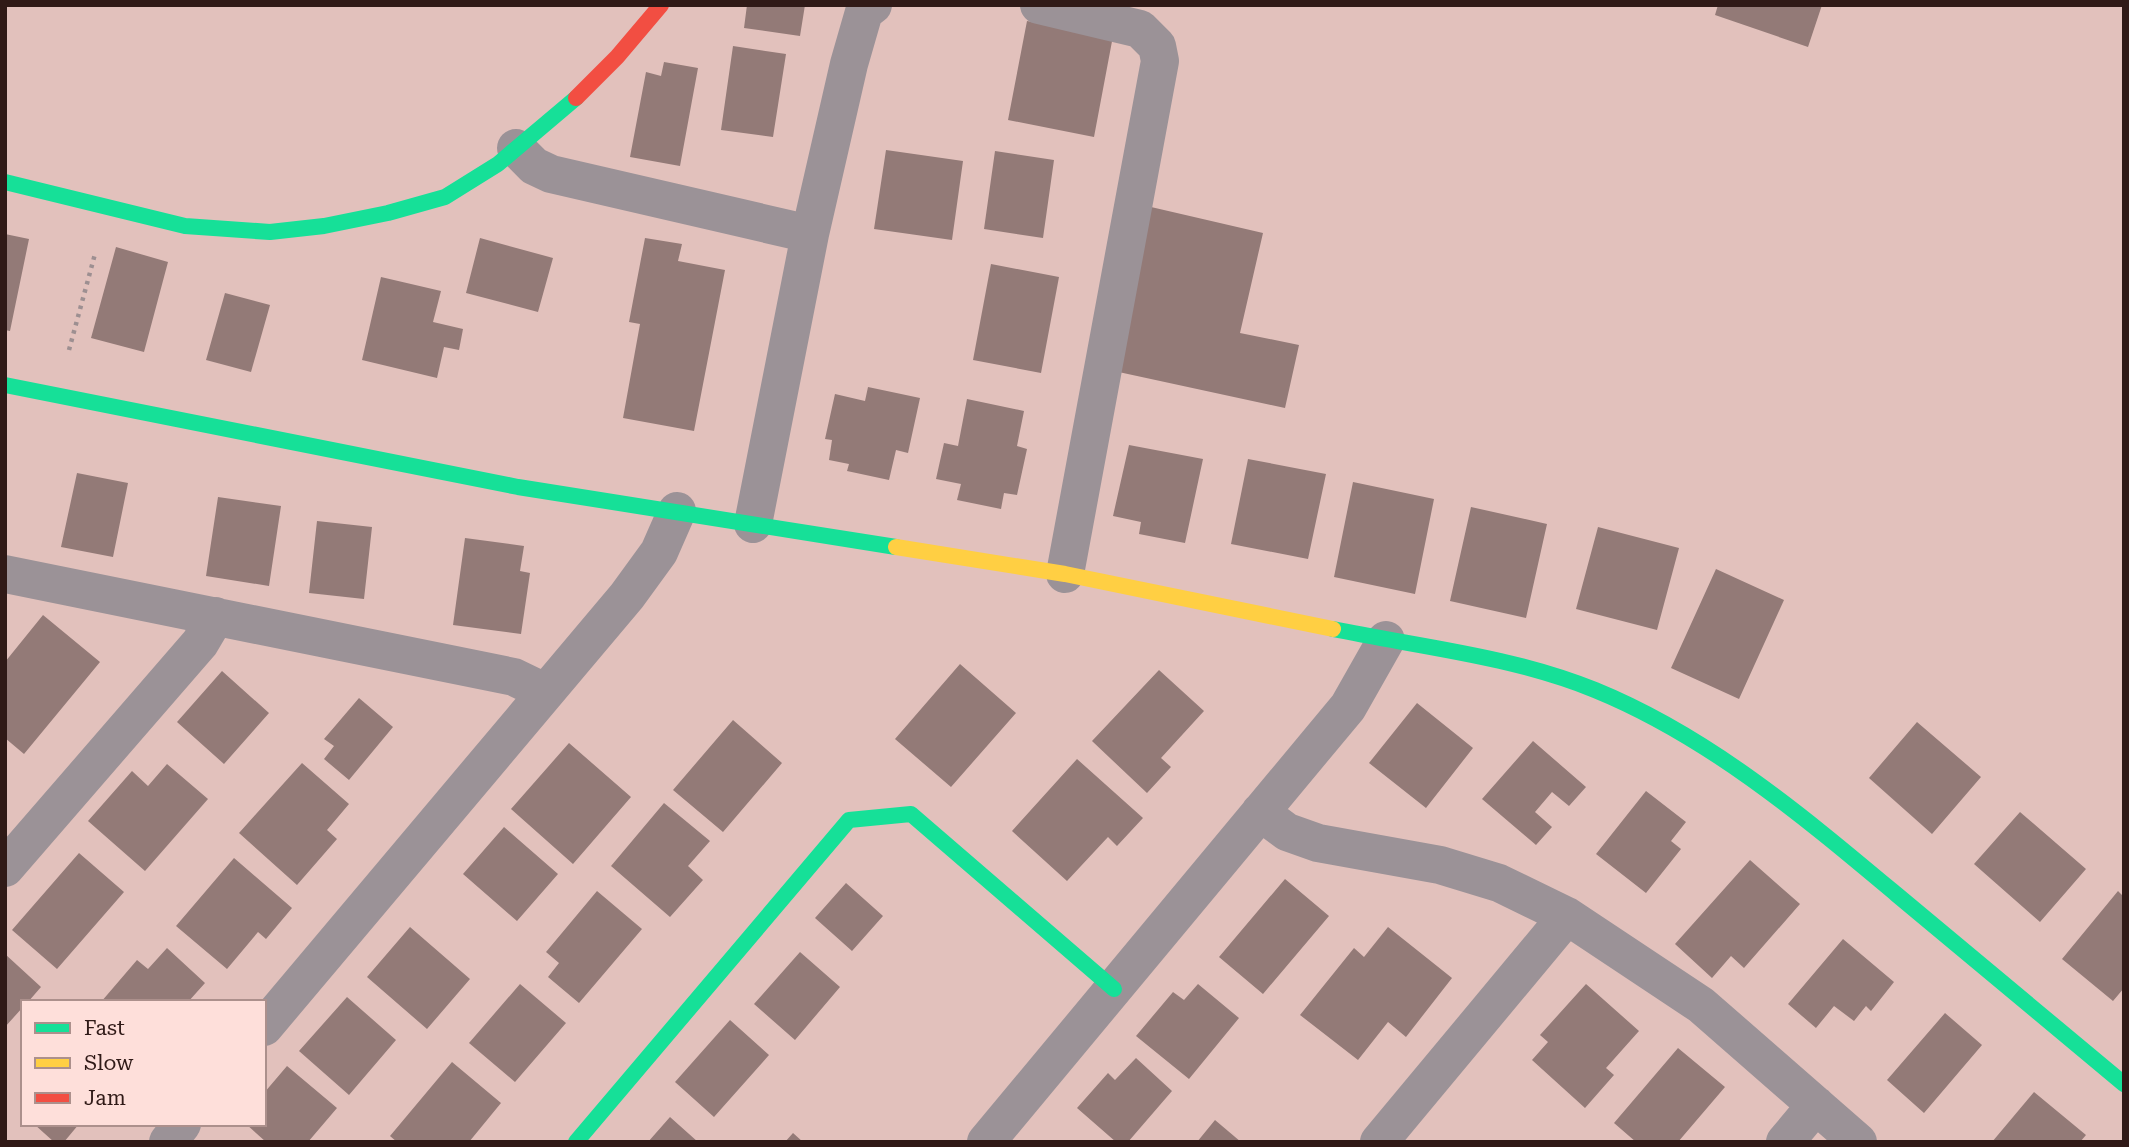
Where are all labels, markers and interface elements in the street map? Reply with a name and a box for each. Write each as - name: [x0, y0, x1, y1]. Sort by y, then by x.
- legend: [21, 1000, 266, 1126]
- text: Fast: [84, 1016, 125, 1040]
- text: Slow: [84, 1051, 134, 1075]
- text: Jam: [84, 1086, 126, 1110]

